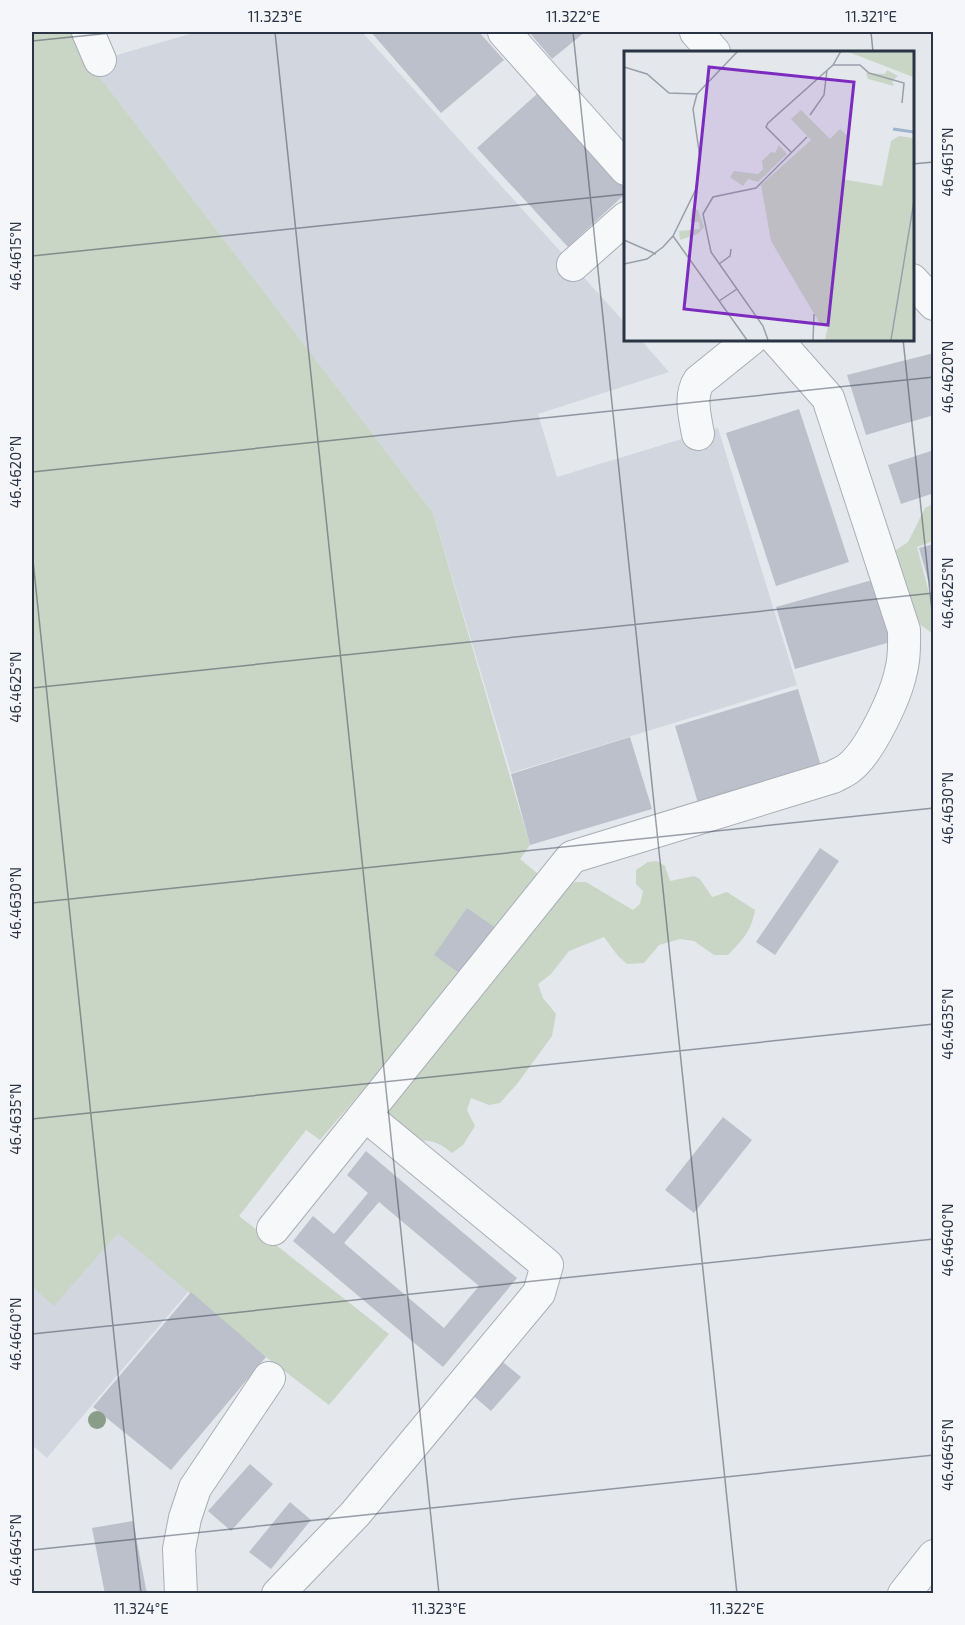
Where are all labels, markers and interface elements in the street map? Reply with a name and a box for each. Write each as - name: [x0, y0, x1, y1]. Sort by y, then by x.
- text: 11.323°E: [248, 7, 302, 25]
- text: 11.322°E: [546, 7, 600, 25]
- text: 11.321°E: [845, 7, 897, 25]
- inset map: [624, 51, 914, 340]
- text: 46.4615°N: [938, 128, 956, 196]
- text: 46.4615°N: [6, 222, 24, 290]
- text: 46.4620°N: [938, 341, 956, 413]
- text: 46.4620°N: [6, 436, 24, 508]
- text: 46.4625°N: [938, 557, 956, 629]
- text: 46.4625°N: [6, 651, 24, 723]
- text: 46.4630°N: [938, 772, 956, 844]
- text: 46.4630°N: [6, 867, 24, 939]
- text: 46.4635°N: [938, 988, 956, 1060]
- text: 46.4635°N: [6, 1083, 24, 1155]
- text: 46.4640°N: [938, 1203, 956, 1277]
- text: 46.4640°N: [6, 1297, 24, 1371]
- text: 46.4645°N: [938, 1419, 956, 1491]
- text: 46.4645°N: [6, 1514, 24, 1586]
- text: 11.324°E: [113, 1599, 169, 1617]
- text: 11.323°E: [412, 1599, 466, 1617]
- text: 11.322°E: [710, 1599, 764, 1617]

